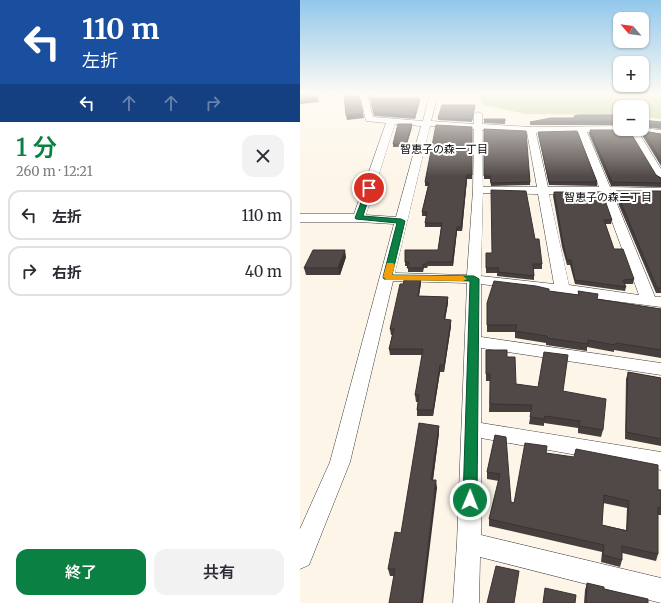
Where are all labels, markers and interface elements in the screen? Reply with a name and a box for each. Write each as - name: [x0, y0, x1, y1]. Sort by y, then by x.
- text: 110 m: [82, 11, 159, 47]
- north arrow: [613, 12, 649, 48]
- map controls: [613, 12, 649, 136]
- icon: left: [16, 16, 68, 68]
- text: 左折: [82, 49, 118, 72]
- button: +: [613, 56, 649, 92]
- icon: left: [76, 92, 98, 114]
- icon: ahead: [118, 92, 140, 114]
- icon: ahead: [160, 92, 182, 114]
- icon: right: [202, 92, 224, 114]
- button: −: [613, 100, 649, 136]
- text: 1 分: [16, 132, 57, 163]
- button: close: [242, 135, 284, 177]
- district label: 智恵子の森一丁目: [400, 142, 488, 156]
- text: 260 m · 12:21: [16, 163, 93, 180]
- pin: [352, 171, 386, 205]
- icon: arrive: [358, 177, 380, 199]
- district label: 智恵子の森二丁目: [564, 190, 652, 204]
- icon: left: [18, 204, 40, 226]
- text: 110 m: [241, 206, 282, 225]
- text: 左折: [52, 207, 82, 226]
- icon: right: [18, 260, 40, 282]
- text: 40 m: [245, 262, 282, 281]
- text: 右折: [52, 263, 82, 282]
- position arrow: [449, 479, 491, 521]
- button: 終了: [16, 549, 146, 595]
- button: 共有: [154, 549, 284, 595]

